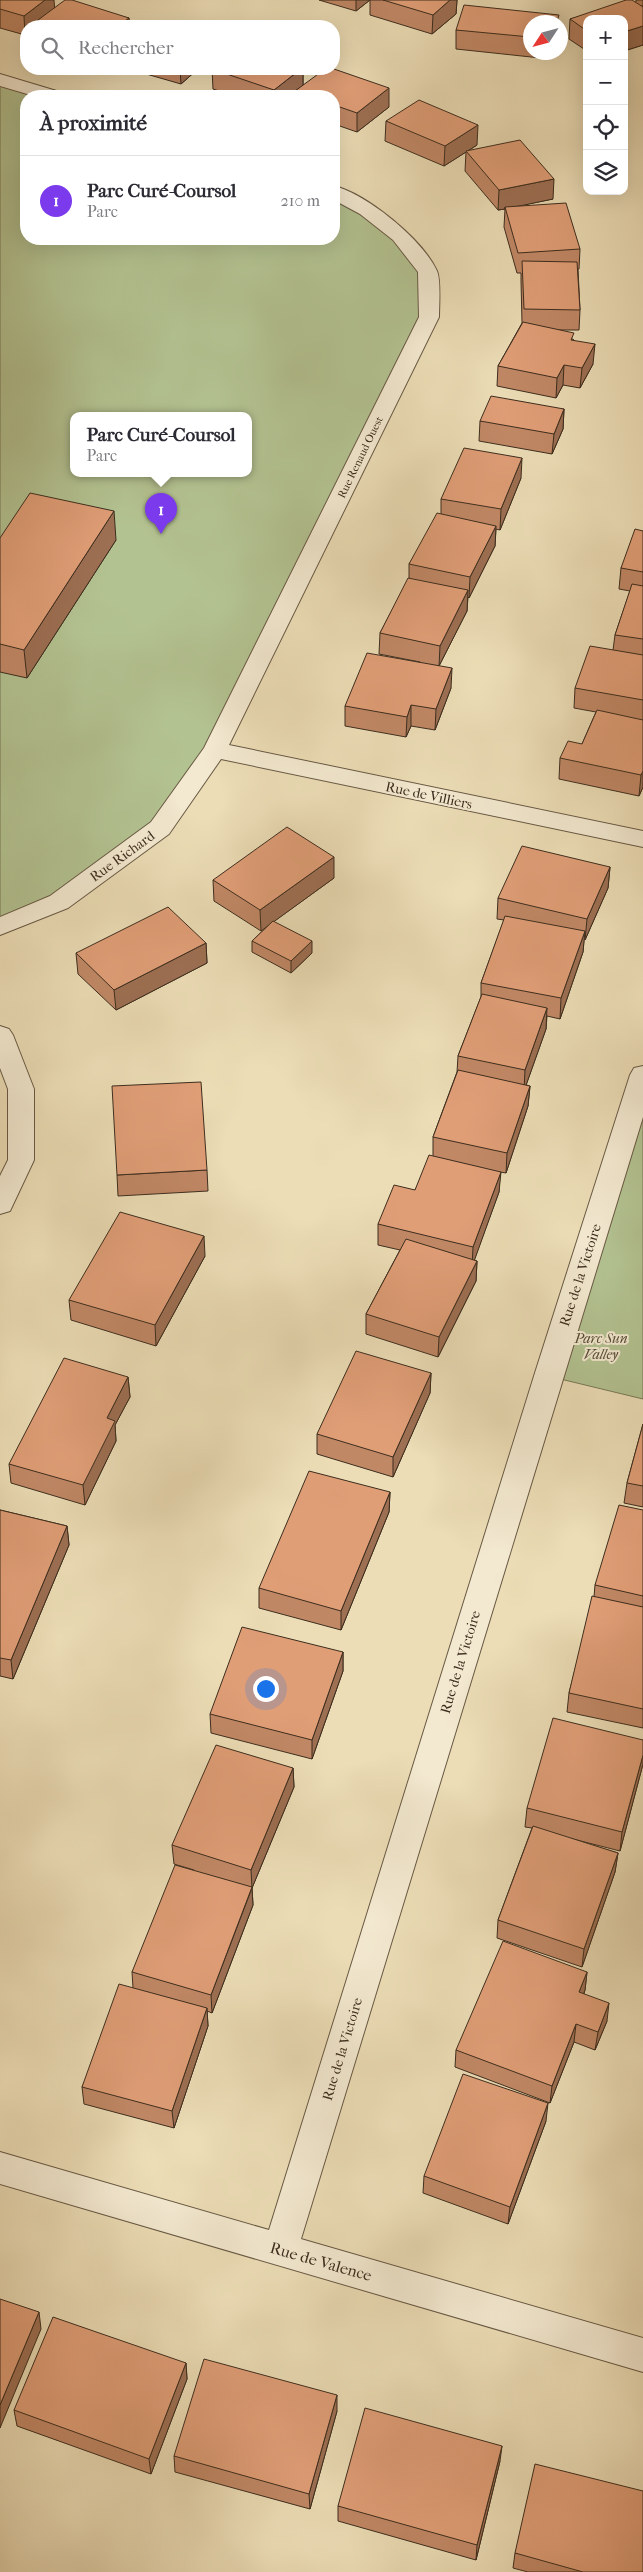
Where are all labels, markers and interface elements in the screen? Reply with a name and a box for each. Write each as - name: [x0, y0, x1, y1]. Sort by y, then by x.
- north arrow: [523, 15, 568, 60]
- map controls: [583, 15, 628, 195]
- button: +: [583, 15, 628, 60]
- search box: [20, 20, 340, 75]
- icon: search: [38, 34, 66, 62]
- text: Rechercher: [78, 37, 174, 59]
- button: −: [583, 60, 628, 105]
- button: locate: [583, 105, 628, 150]
- text: À proximité: [40, 111, 147, 135]
- button: layers: [583, 150, 628, 195]
- text: Parc Curé-Coursol: [87, 180, 236, 202]
- text: 1: [53, 191, 59, 210]
- text: 210 m: [281, 191, 320, 210]
- text: Parc: [87, 202, 118, 221]
- popup: [70, 412, 252, 477]
- street label: Rue Renaud Ouest: [335, 414, 386, 500]
- text: Parc Curé-Coursol: [86, 424, 236, 446]
- text: Parc: [86, 446, 117, 465]
- pin: 1: [145, 493, 177, 534]
- street label: Rue de Villiers: [384, 778, 474, 813]
- street label: Rue Richard: [87, 827, 158, 886]
- street label: Rue de la Victoire: [556, 1222, 605, 1329]
- park label: Parc Sun Valley: [573, 1330, 628, 1363]
- street label: Rue de la Victoire: [437, 1609, 484, 1716]
- your location: [253, 1676, 279, 1702]
- street label: Rue de la Victoire: [319, 1996, 366, 2103]
- street label: Rue de Valence: [268, 2238, 374, 2285]

